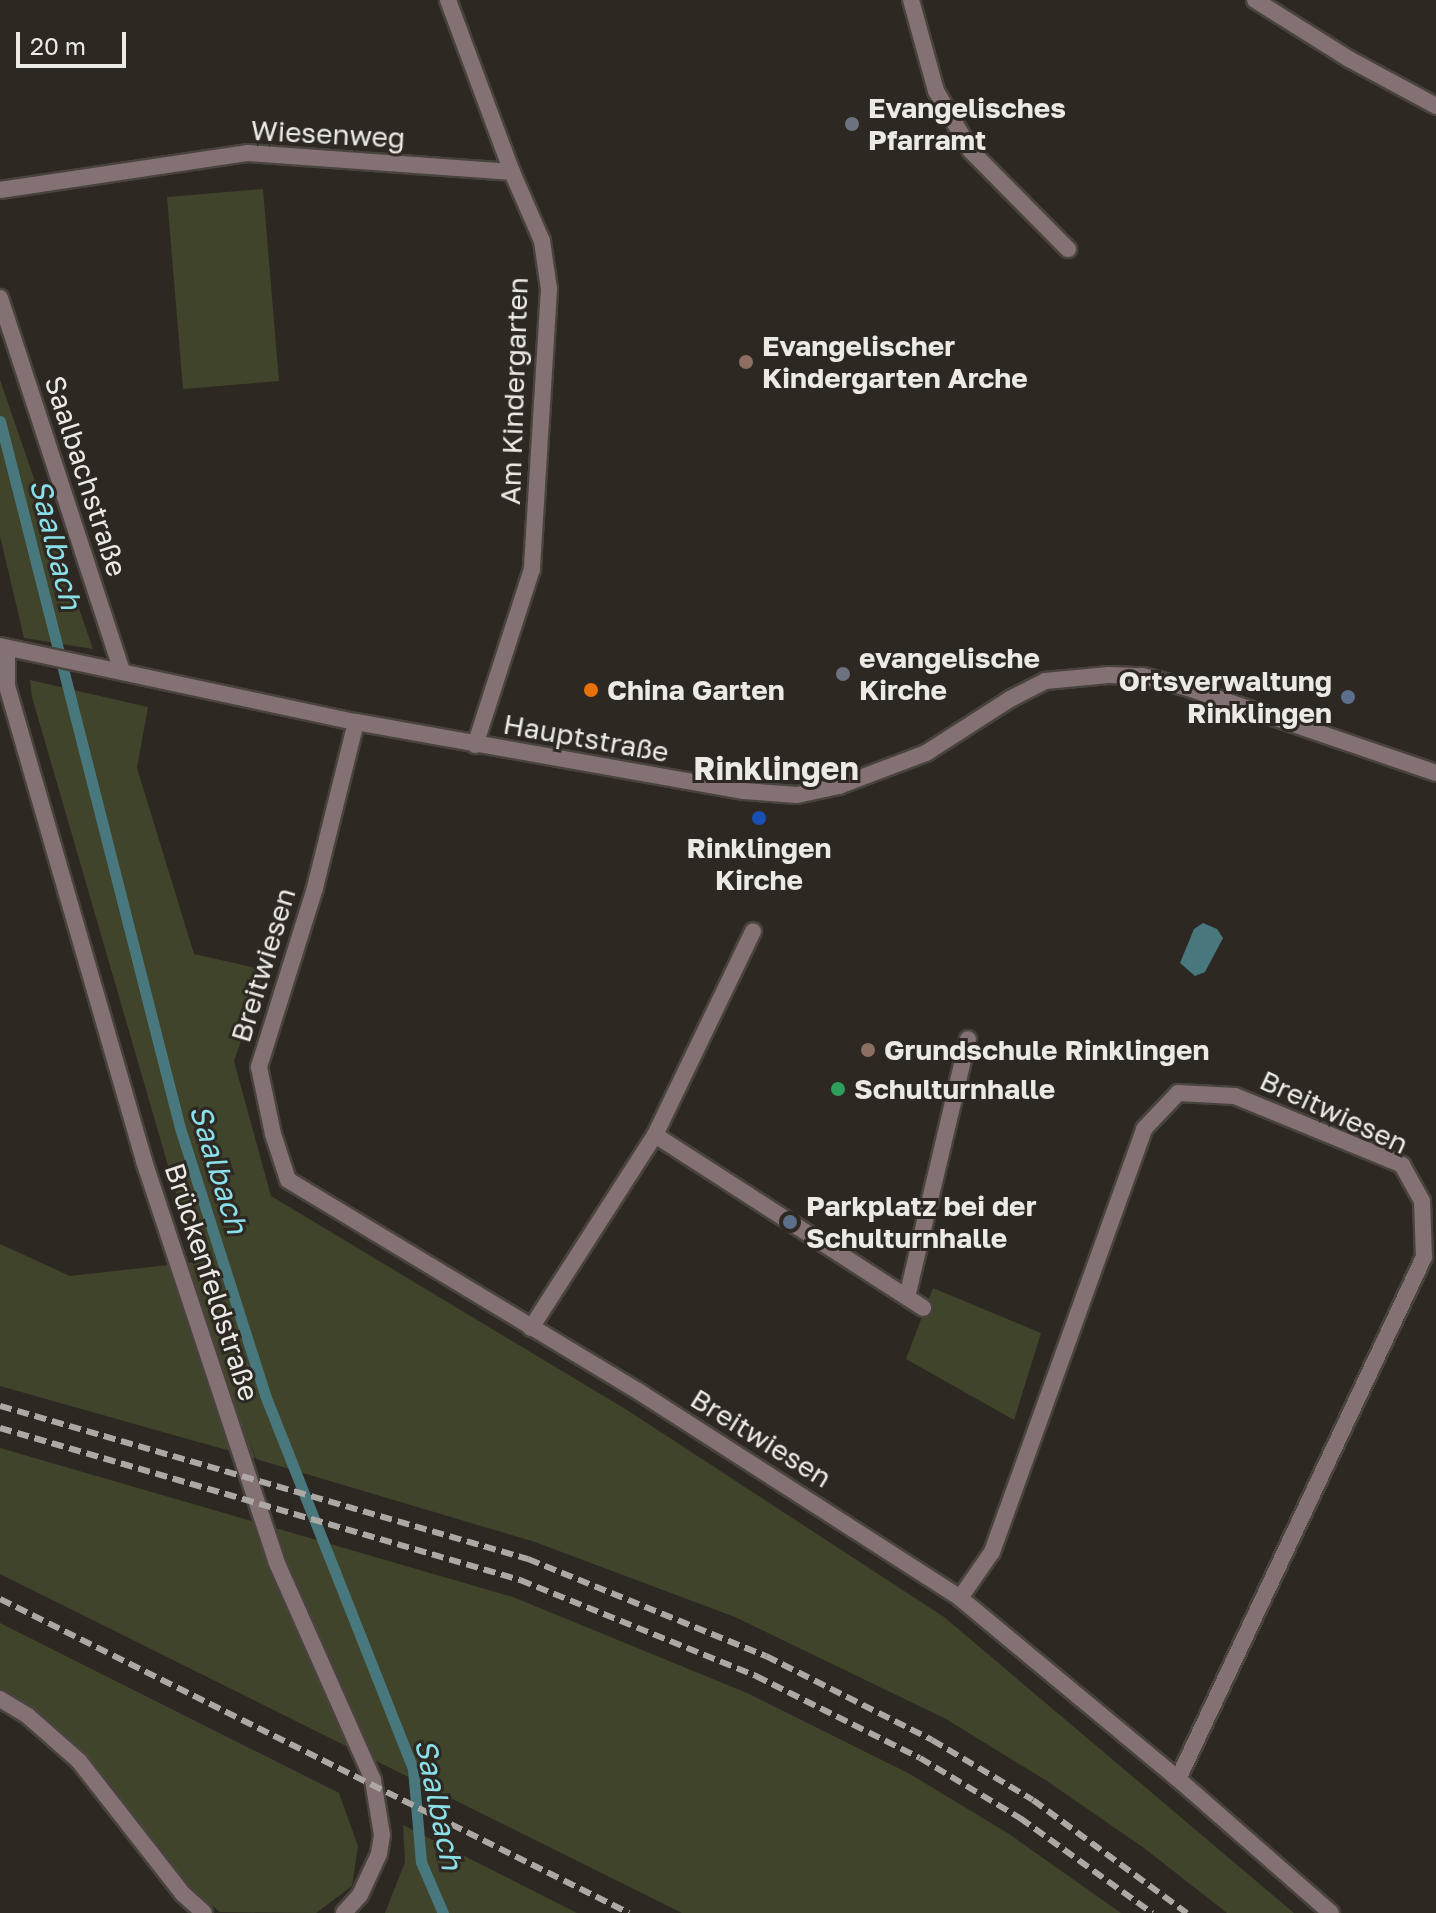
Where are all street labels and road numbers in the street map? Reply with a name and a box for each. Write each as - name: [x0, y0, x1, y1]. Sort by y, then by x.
- street label: Wiesenweg: [250, 113, 406, 155]
- street label: Am Kindergarten: [493, 277, 535, 505]
- street label: Saalbachstraße: [38, 371, 134, 581]
- street label: Hauptstraße: [501, 707, 671, 769]
- street label: Breitwiesen: [224, 884, 302, 1046]
- street label: Breitwiesen: [1255, 1063, 1413, 1161]
- street label: Brückenfeldstraße: [158, 1159, 266, 1405]
- street label: Breitwiesen: [685, 1382, 837, 1494]

